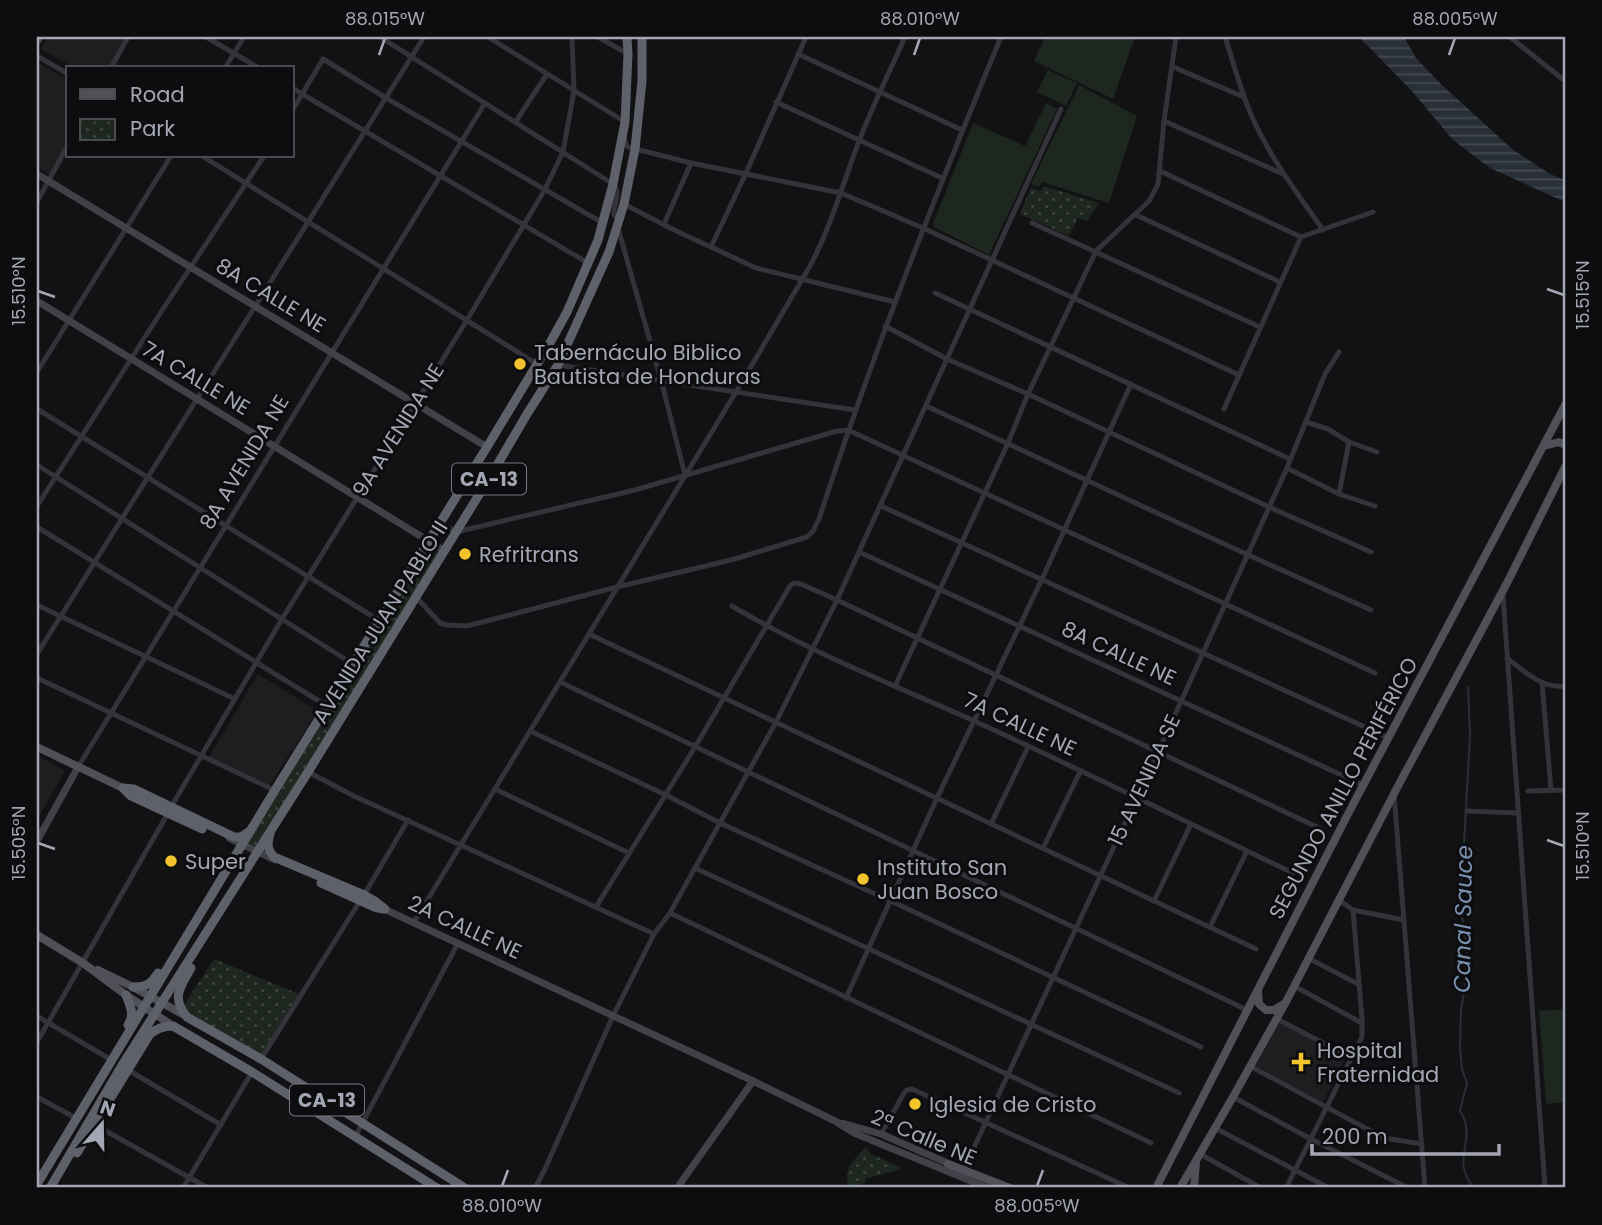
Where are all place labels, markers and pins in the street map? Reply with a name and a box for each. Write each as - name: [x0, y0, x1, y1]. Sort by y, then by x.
- place label: Tabernáculo Biblico Bautista de Honduras: [534, 338, 761, 391]
- marker: Tabernáculo Biblico Bautista de Honduras: [512, 356, 528, 372]
- place label: Refritrans: [479, 540, 579, 569]
- marker: Refritrans: [457, 546, 473, 562]
- place label: Super: [185, 847, 246, 876]
- marker: Super: [163, 853, 179, 869]
- place label: Instituto San Juan Bosco: [877, 853, 1007, 906]
- marker: Instituto San Juan Bosco: [855, 871, 871, 887]
- place label: Hospital Fraternidad: [1317, 1036, 1439, 1089]
- marker: Hospital Fraternidad: [1291, 1052, 1311, 1072]
- place label: Iglesia de Cristo: [929, 1090, 1097, 1119]
- marker: Iglesia de Cristo: [907, 1096, 923, 1112]

